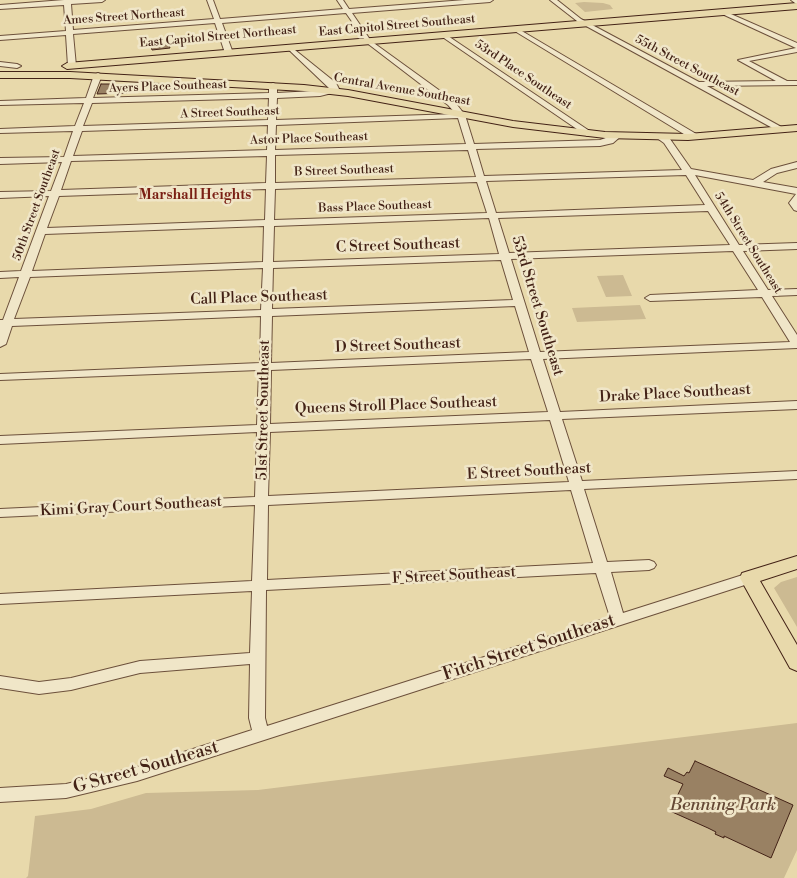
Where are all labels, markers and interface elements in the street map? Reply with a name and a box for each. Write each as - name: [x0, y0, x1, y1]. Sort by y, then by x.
- street label: Ames Street Northeast: [63, 6, 185, 28]
- street label: East Capitol Street Southeast: [318, 12, 476, 40]
- street label: East Capitol Street Northeast: [139, 23, 297, 51]
- street label: 55th Street Southeast: [632, 32, 742, 100]
- street label: 53rd Place Southeast: [472, 37, 574, 113]
- street label: Central Avenue Southeast: [332, 71, 472, 109]
- street label: Ayers Place Southeast: [109, 78, 227, 96]
- street label: A Street Southeast: [180, 104, 280, 122]
- street label: Astor Place Southeast: [250, 130, 368, 148]
- street label: 50th Street Southeast: [10, 147, 64, 263]
- street label: B Street Southeast: [294, 162, 394, 180]
- district label: Marshall Heights: [139, 188, 251, 204]
- street label: 54th Street Southeast: [711, 190, 785, 296]
- street label: Bass Place Southeast: [318, 198, 432, 216]
- street label: 53rd Street Southeast: [507, 234, 567, 378]
- street label: C Street Southeast: [336, 235, 460, 257]
- street label: Call Place Southeast: [190, 287, 328, 309]
- street label: D Street Southeast: [335, 335, 461, 357]
- street label: 51st Street Southeast: [254, 339, 274, 481]
- street label: Drake Place Southeast: [599, 381, 751, 407]
- street label: Queens Stroll Place Southeast: [295, 393, 497, 419]
- street label: E Street Southeast: [466, 460, 592, 484]
- street label: Kimi Gray Court Southeast: [40, 493, 222, 521]
- street label: F Street Southeast: [392, 564, 516, 588]
- street label: Fitch Street Southeast: [440, 610, 618, 686]
- street label: G Street Southeast: [71, 737, 221, 799]
- park label: Benning Park: [670, 795, 776, 817]

